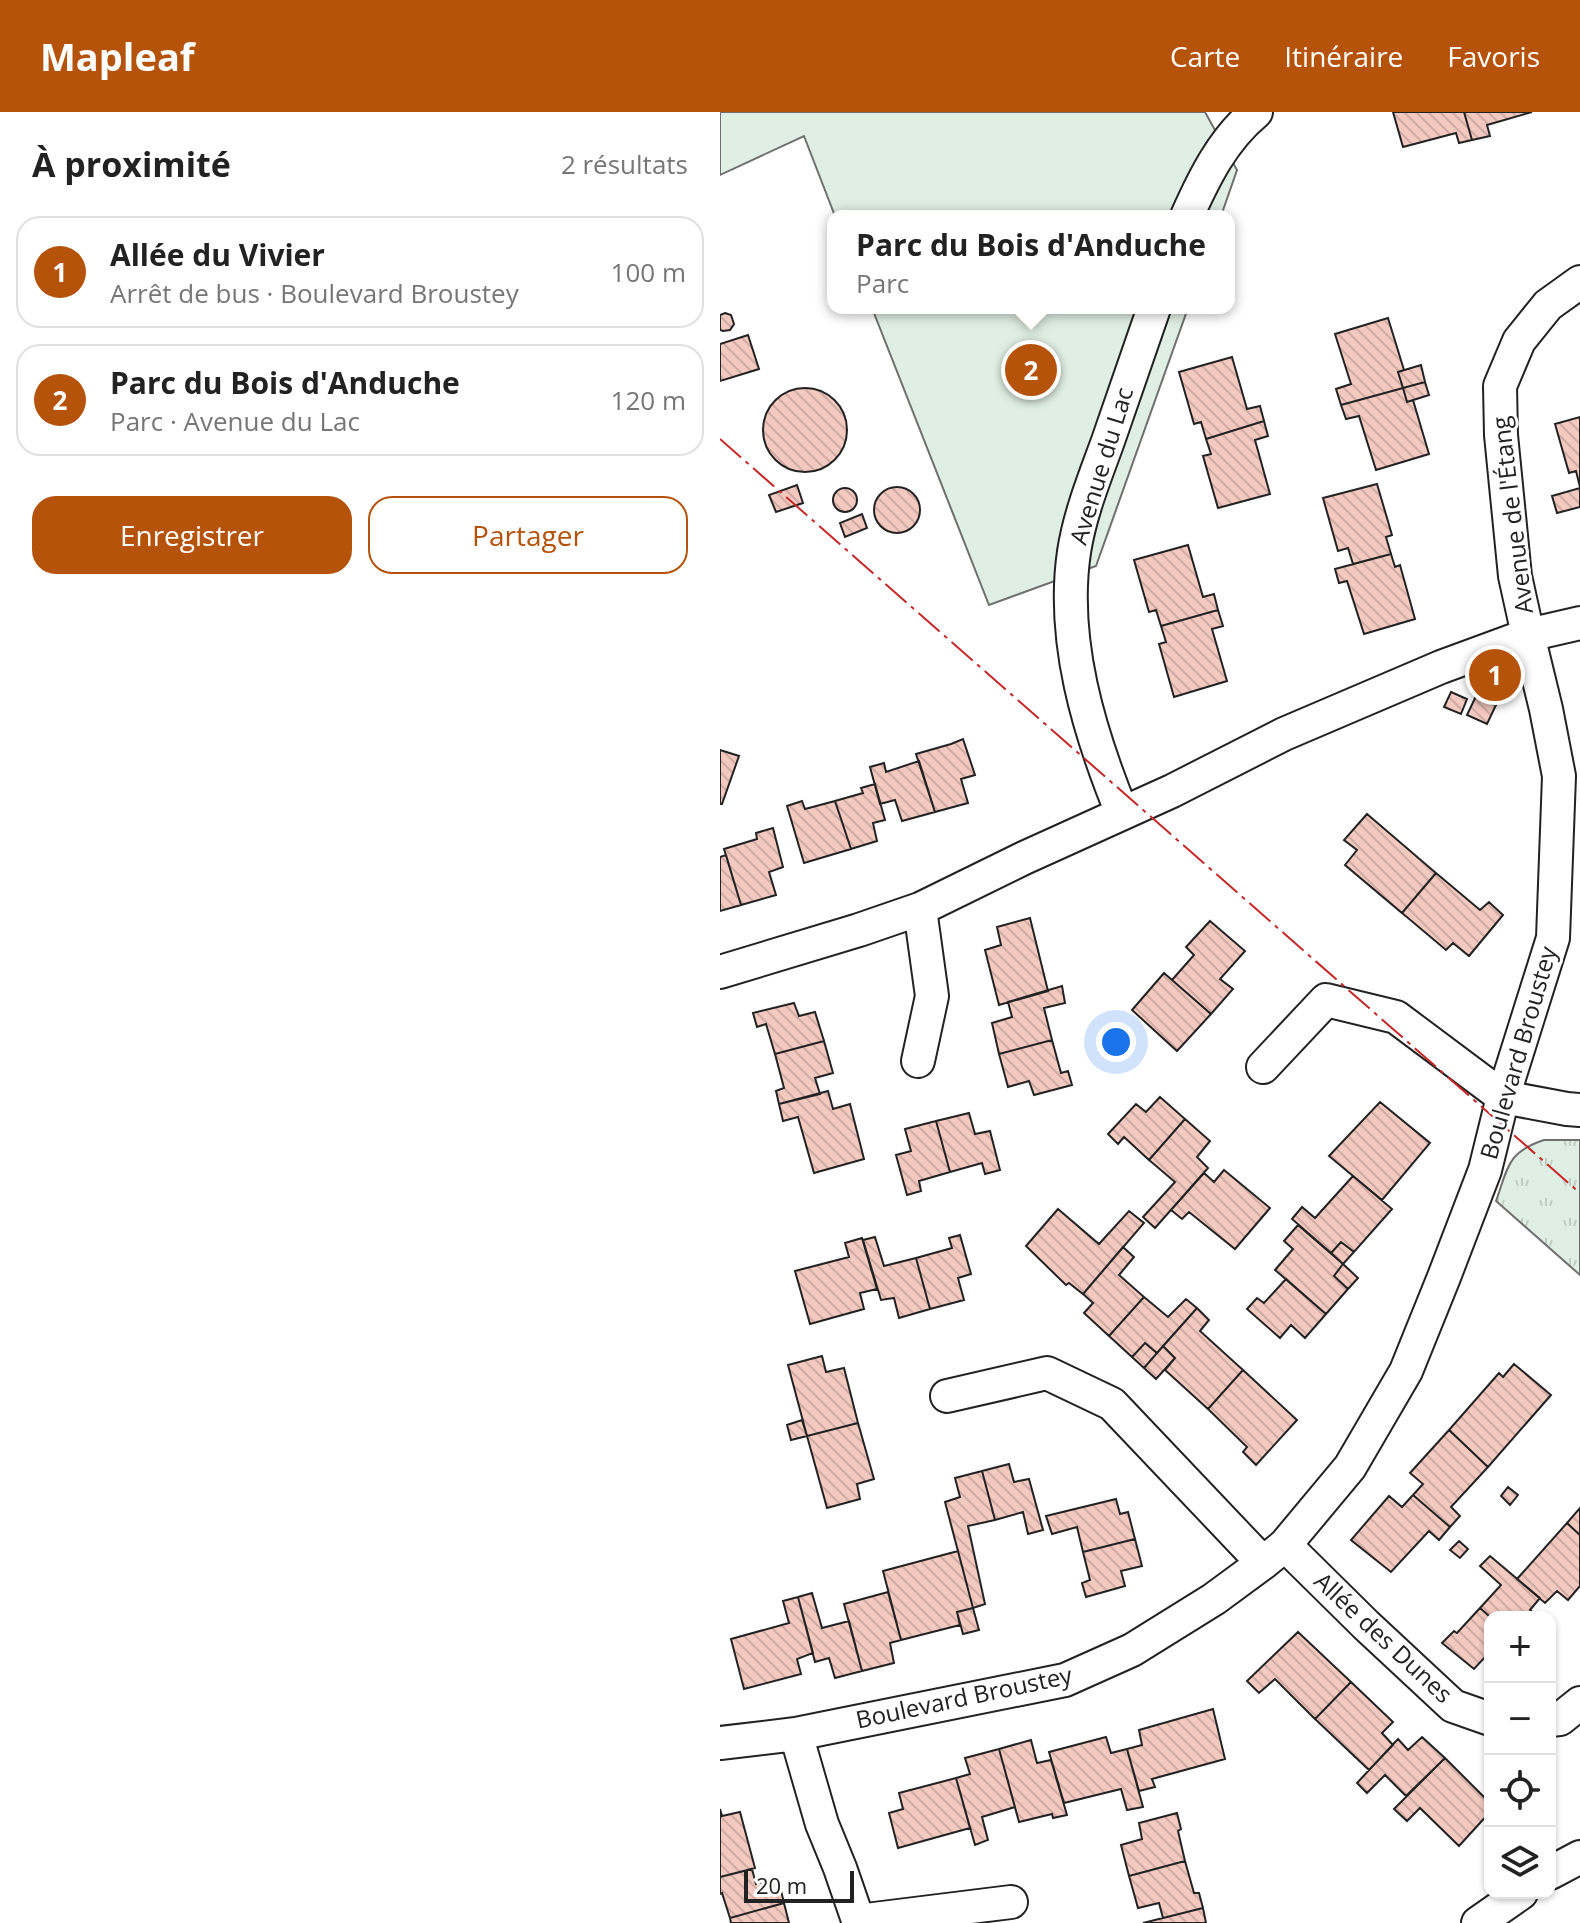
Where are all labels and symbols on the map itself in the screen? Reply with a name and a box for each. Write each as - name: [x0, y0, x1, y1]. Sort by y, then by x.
- pin: 2: [1005, 340, 1057, 400]
- street label: Avenue du Lac: [1061, 383, 1140, 548]
- street label: Avenue de l'Étang: [1483, 415, 1540, 616]
- pin: 1: [1469, 645, 1521, 705]
- street label: Boulevard Broustey: [1471, 941, 1564, 1163]
- your location: [1096, 1022, 1136, 1062]
- street label: Allée des Dunes: [1308, 1564, 1460, 1710]
- street label: Boulevard Broustey: [853, 1657, 1076, 1736]
- scale bar: [744, 1867, 854, 1903]

